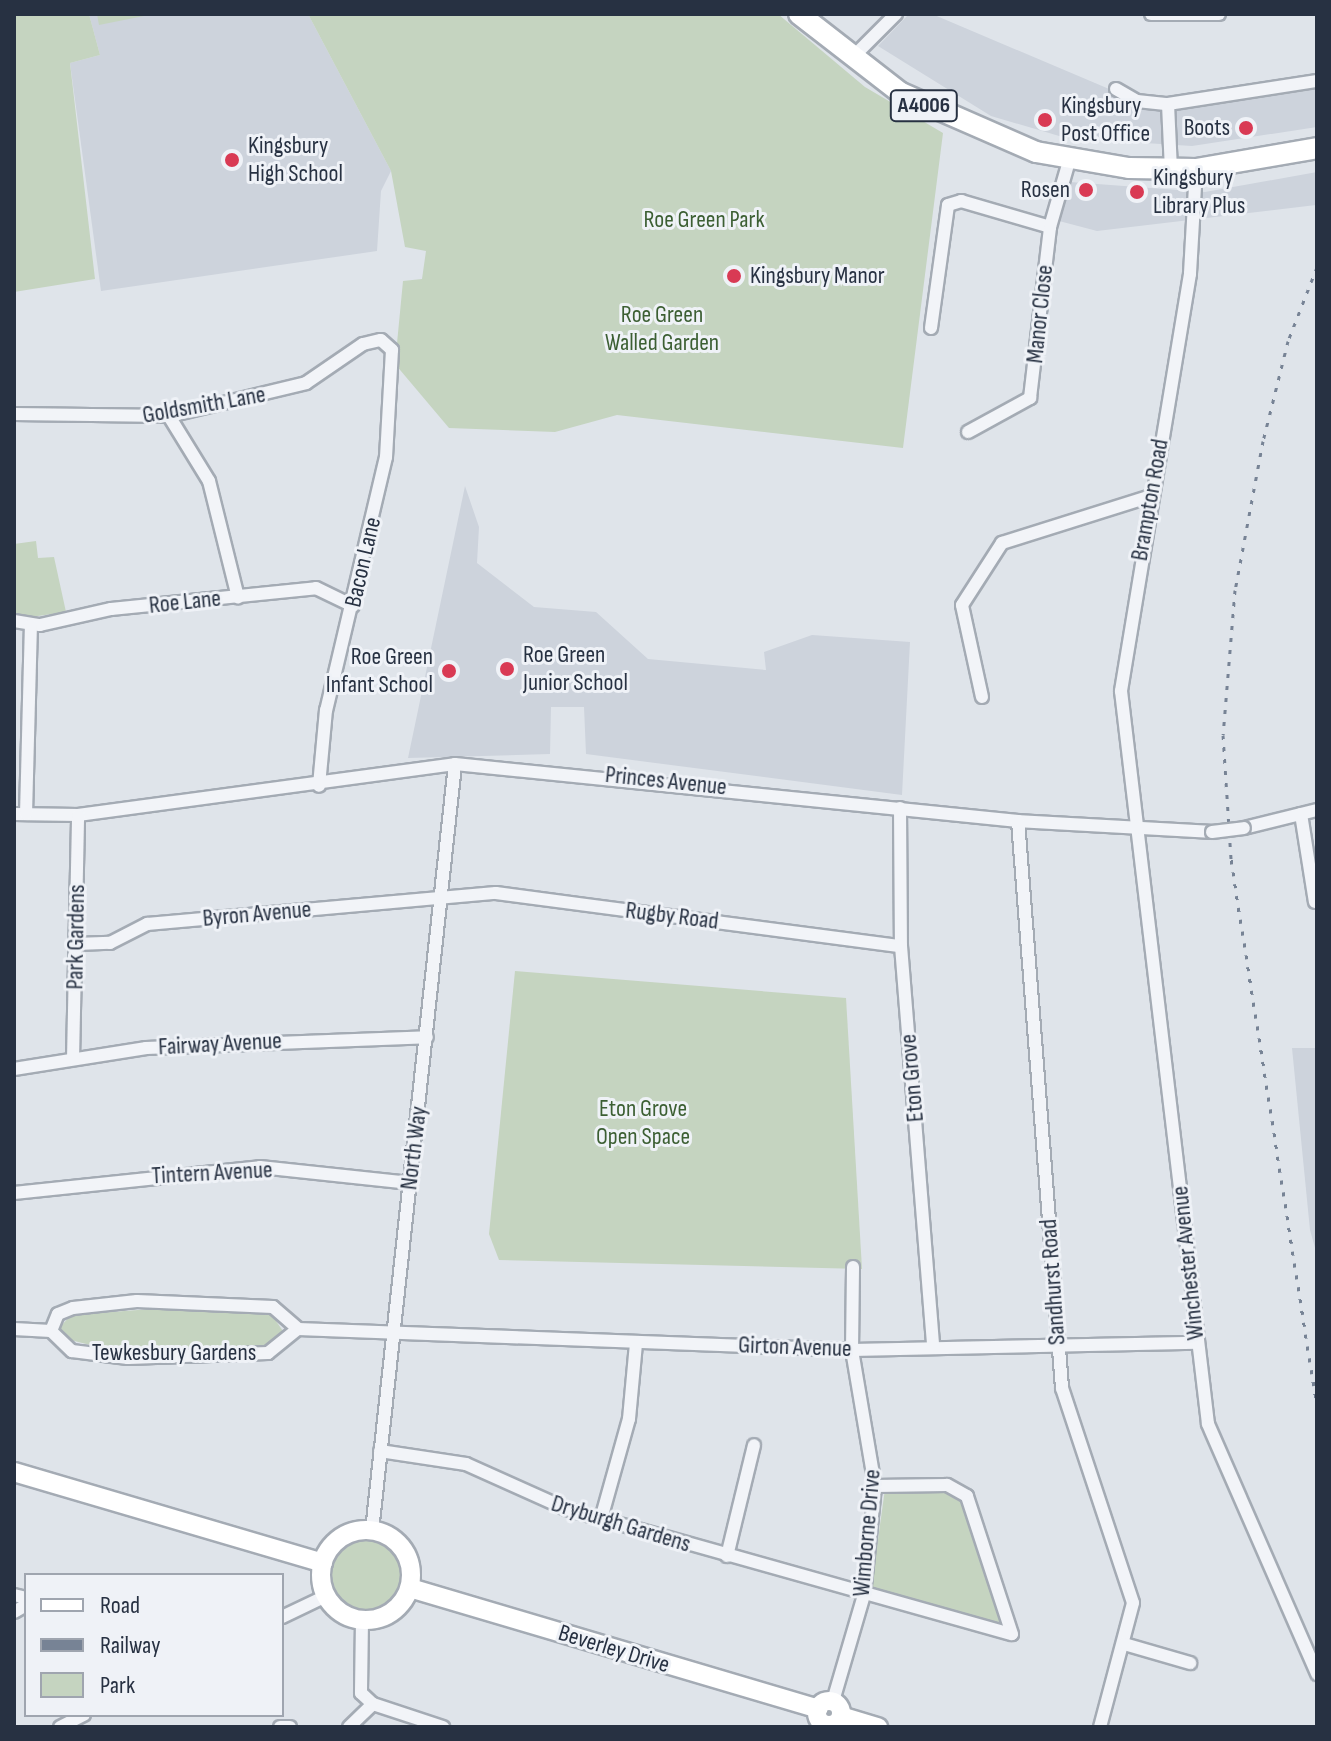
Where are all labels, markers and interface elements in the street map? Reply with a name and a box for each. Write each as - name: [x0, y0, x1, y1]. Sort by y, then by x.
- road number: A4006: [888, 88, 960, 124]
- place label: Kingsbury Post Office: [1061, 92, 1150, 148]
- marker: Kingsbury Post Office: [1036, 111, 1054, 129]
- place label: Boots: [1184, 114, 1230, 142]
- marker: Boots: [1237, 119, 1255, 137]
- place label: Kingsbury High School: [248, 132, 343, 188]
- marker: Kingsbury High School: [223, 151, 241, 169]
- place label: Kingsbury Library Plus: [1153, 164, 1245, 220]
- place label: Rosen: [1021, 176, 1070, 204]
- marker: Rosen: [1077, 181, 1095, 199]
- marker: Kingsbury Library Plus: [1128, 183, 1146, 201]
- park label: Roe Green Park: [643, 206, 765, 234]
- place label: Kingsbury Manor: [750, 262, 885, 290]
- street label: Manor Close: [1021, 263, 1059, 365]
- marker: Kingsbury Manor: [725, 267, 743, 285]
- park label: Roe Green Walled Garden: [605, 301, 719, 357]
- street label: Goldsmith Lane: [140, 380, 268, 430]
- street label: Brampton Road: [1125, 437, 1175, 563]
- street label: Bacon Lane: [339, 514, 387, 610]
- street label: Roe Lane: [148, 584, 222, 620]
- place label: Roe Green Junior School: [523, 641, 628, 697]
- place label: Roe Green Infant School: [326, 643, 433, 699]
- marker: Roe Green Junior School: [498, 660, 516, 678]
- marker: Roe Green Infant School: [440, 662, 458, 680]
- street label: Princes Avenue: [604, 760, 728, 802]
- street label: Park Gardens: [61, 884, 91, 990]
- street label: Byron Avenue: [201, 895, 313, 933]
- street label: Rugby Road: [624, 896, 720, 936]
- street label: Fairway Avenue: [158, 1026, 282, 1062]
- street label: Eton Grove: [894, 1033, 930, 1123]
- park label: Eton Grove Open Space: [596, 1095, 690, 1151]
- street label: North Way: [395, 1105, 433, 1191]
- street label: Tintern Avenue: [151, 1155, 273, 1191]
- street label: Winchester Avenue: [1166, 1185, 1210, 1341]
- street label: Sandhurst Road: [1034, 1218, 1072, 1346]
- street label: Girton Avenue: [738, 1331, 852, 1363]
- street label: Tewkesbury Gardens: [92, 1339, 256, 1367]
- street label: Wimborne Drive: [847, 1468, 887, 1598]
- street label: Dryburgh Gardens: [548, 1489, 694, 1559]
- legend: [24, 1573, 284, 1717]
- text: Road: [100, 1591, 140, 1620]
- street label: Beverley Drive: [555, 1618, 673, 1680]
- text: Railway: [100, 1631, 160, 1660]
- text: Park: [100, 1671, 135, 1700]

